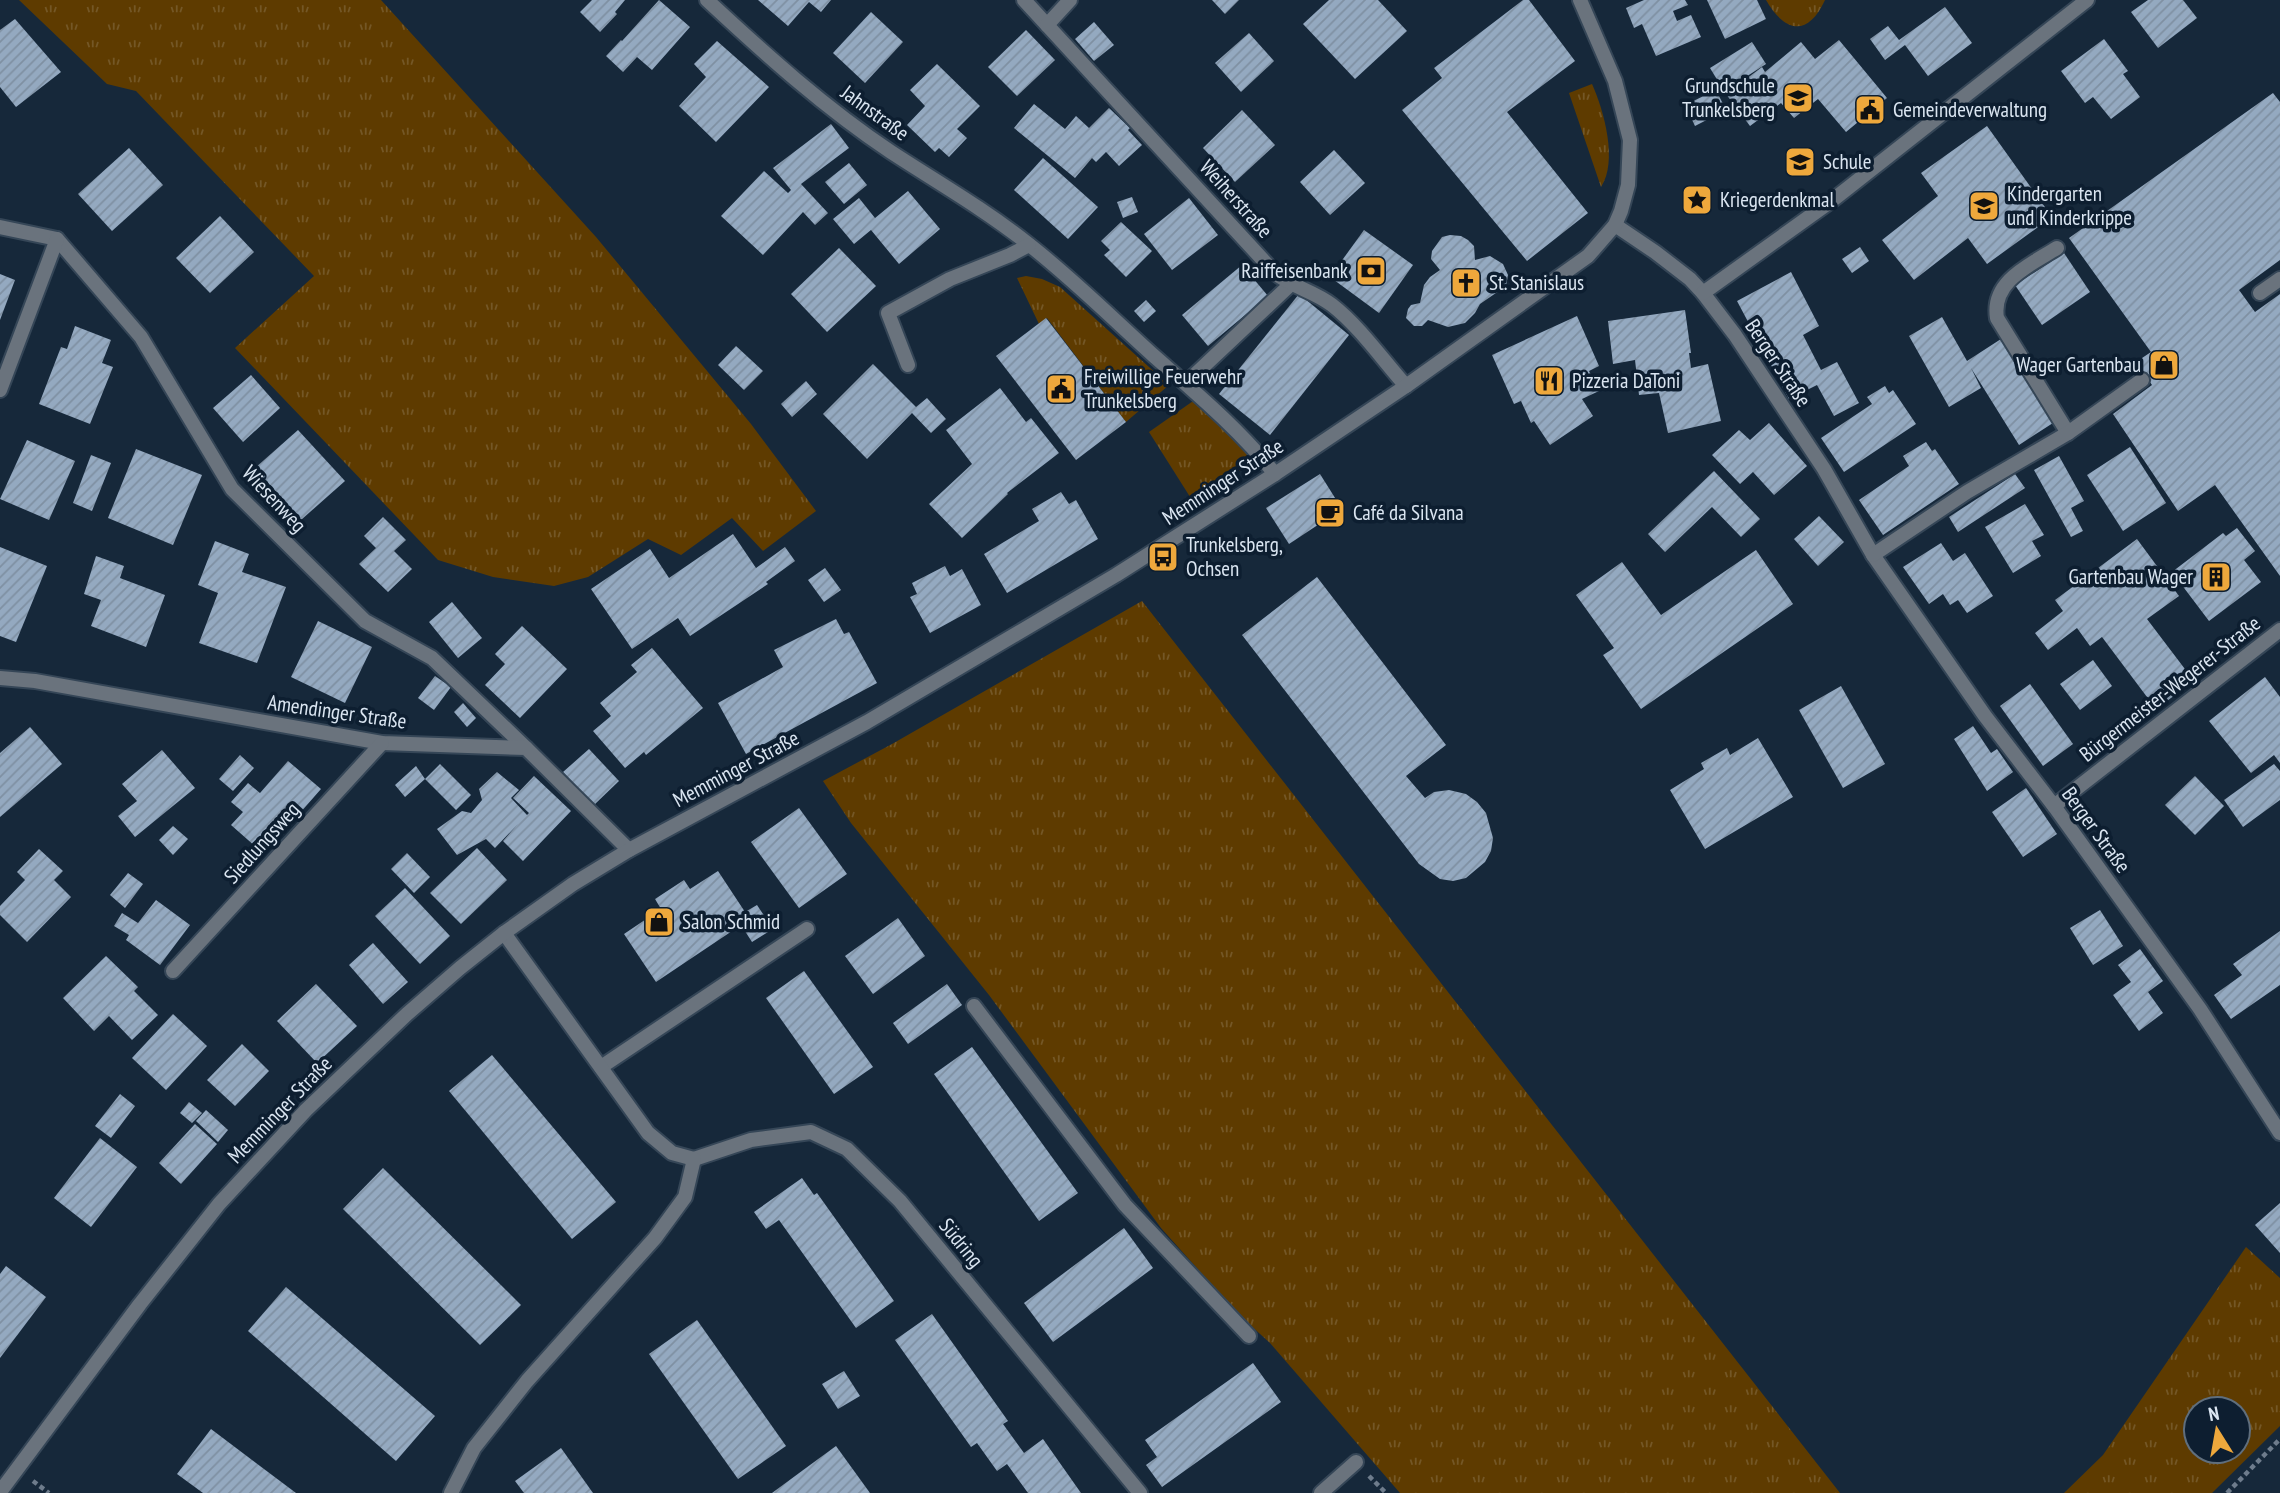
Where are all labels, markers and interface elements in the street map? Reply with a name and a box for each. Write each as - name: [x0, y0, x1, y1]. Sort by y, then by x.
- place label: Grundschule Trunkelsberg: [1682, 72, 1775, 123]
- street label: Jahnstraße: [835, 78, 915, 146]
- school or university icon: Grundschule Trunkelsberg: [1781, 81, 1815, 115]
- public building icon: Gemeindeverwaltung: [1853, 93, 1887, 127]
- place label: Gemeindeverwaltung: [1893, 96, 2047, 123]
- school or university icon: Schule: [1783, 145, 1817, 179]
- place label: Schule: [1823, 148, 1871, 175]
- street label: Weiherstraße: [1194, 154, 1279, 243]
- place label: Kindergarten und Kinderkrippe: [2007, 180, 2132, 231]
- place icon: Kriegerdenkmal: [1680, 183, 1714, 217]
- place label: Kriegerdenkmal: [1720, 186, 1834, 213]
- school or university icon: Kindergarten und Kinderkrippe: [1967, 189, 2001, 223]
- bank icon: Raiffeisenbank: [1354, 254, 1388, 288]
- place label: Raiffeisenbank: [1241, 257, 1348, 284]
- church icon: St. Stanislaus: [1449, 266, 1483, 300]
- place label: St. Stanislaus: [1489, 269, 1584, 296]
- street label: Berger Straße: [1739, 314, 1818, 412]
- shop icon: Wager Gartenbau: [2147, 348, 2181, 382]
- place label: Wager Gartenbau: [2016, 351, 2141, 378]
- place label: Freiwillige Feuerwehr Trunkelsberg: [1084, 363, 1242, 414]
- restaurant icon: Pizzeria DaToni: [1532, 364, 1566, 398]
- place label: Pizzeria DaToni: [1572, 367, 1680, 394]
- public building icon: Freiwillige Feuerwehr Trunkelsberg: [1044, 372, 1078, 406]
- street label: Memminger Straße: [1157, 432, 1288, 531]
- street label: Wiesenweg: [236, 459, 312, 538]
- cafe icon: Café da Silvana: [1313, 496, 1347, 530]
- place label: Café da Silvana: [1353, 499, 1464, 526]
- place label: Trunkelsberg, Ochsen: [1186, 531, 1283, 582]
- bus stop icon: Trunkelsberg, Ochsen: [1146, 540, 1180, 574]
- building icon: Gartenbau Wager: [2199, 560, 2233, 594]
- place label: Gartenbau Wager: [2068, 563, 2193, 590]
- street label: Bürgermeister-Wegerer-Straße: [2074, 610, 2265, 768]
- street label: Amendinger Straße: [266, 688, 408, 735]
- street label: Memminger Straße: [668, 724, 803, 813]
- street label: Berger Straße: [2056, 781, 2137, 878]
- street label: Siedlungsweg: [218, 796, 305, 889]
- shop icon: Salon Schmid: [642, 905, 676, 939]
- place label: Salon Schmid: [682, 908, 780, 935]
- street label: Memminger Straße: [222, 1050, 338, 1169]
- street label: Südring: [933, 1213, 989, 1273]
- north arrow: [2182, 1395, 2252, 1465]
- text: N: [2206, 1401, 2221, 1426]

